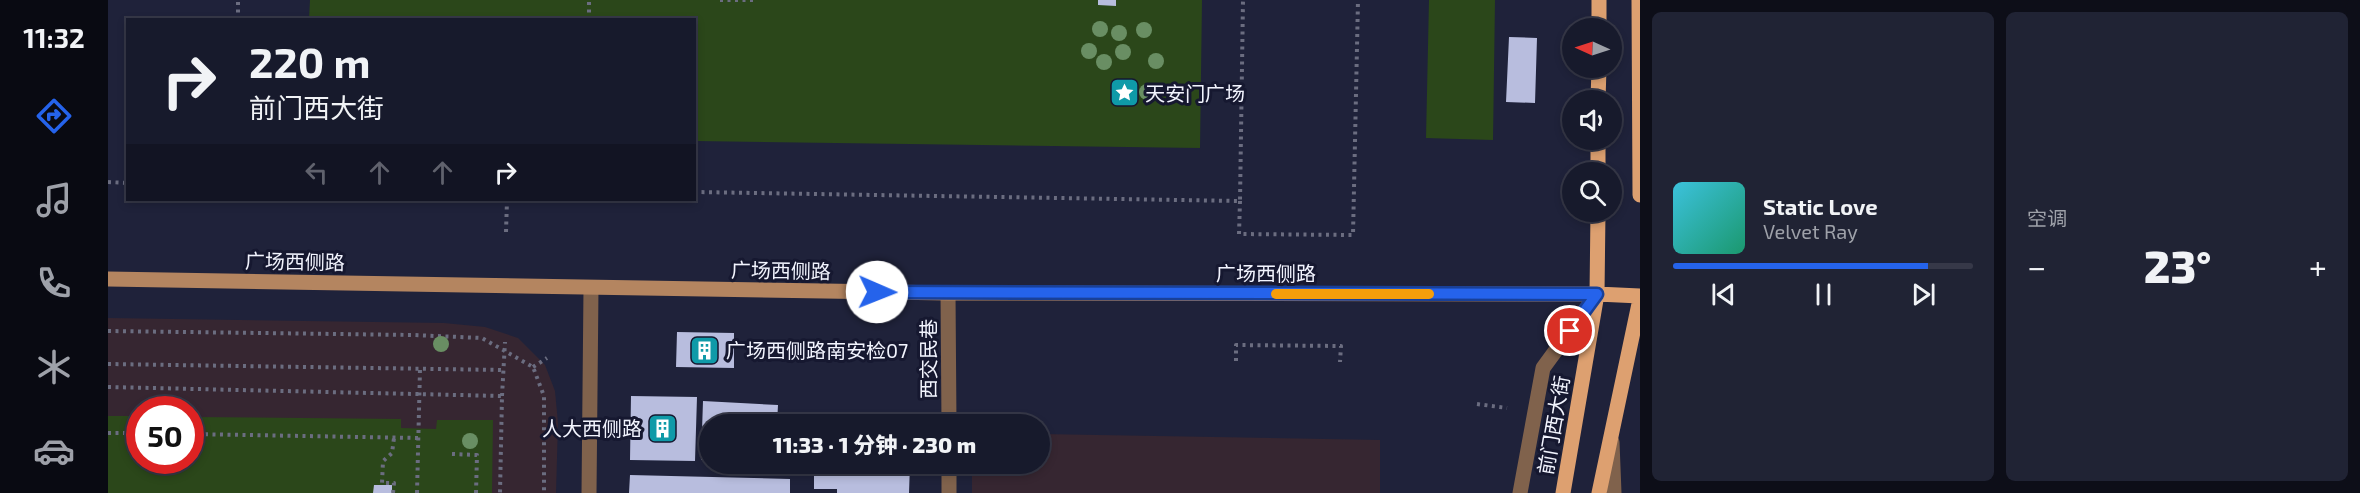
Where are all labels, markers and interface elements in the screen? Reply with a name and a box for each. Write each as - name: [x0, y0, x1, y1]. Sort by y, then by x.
- north arrow: [1562, 18, 1622, 78]
- map controls: [1562, 18, 1622, 222]
- text: 11:32: [23, 21, 85, 53]
- text: 220 m: [249, 36, 370, 86]
- icon: right: [150, 42, 228, 120]
- place icon: 天安门广场: [1108, 77, 1140, 109]
- place label: 天安门广场: [1145, 81, 1245, 105]
- button: sound: [1562, 90, 1622, 150]
- text: 前门西大街: [249, 91, 384, 123]
- icon: directions: [33, 95, 75, 137]
- icon: left: [300, 156, 333, 189]
- icon: ahead: [363, 156, 396, 189]
- icon: ahead: [426, 156, 459, 189]
- icon: right: [489, 156, 522, 189]
- button: search: [1562, 162, 1622, 222]
- icon: music: [33, 179, 75, 221]
- text: Static Love: [1763, 193, 1878, 219]
- text: 空调: [2027, 206, 2067, 230]
- text: Velvet Ray: [1763, 219, 1858, 243]
- text: 23°: [2144, 238, 2211, 292]
- text: −: [2027, 246, 2046, 286]
- text: +: [2309, 246, 2327, 286]
- street label: 广场西侧路: [245, 248, 345, 274]
- street label: 广场西侧路: [731, 257, 831, 283]
- position arrow: [845, 260, 909, 324]
- street label: 广场西侧路: [1216, 261, 1316, 285]
- icon: phone: [33, 262, 75, 304]
- icon: previous: [1707, 278, 1740, 311]
- icon: pause: [1807, 278, 1840, 311]
- icon: next: [1907, 278, 1940, 311]
- pin: [1544, 305, 1595, 356]
- icon: arrive: [1553, 314, 1586, 347]
- street label: 西交民巷: [916, 319, 940, 399]
- building icon: 广场西侧路南安检07: [689, 334, 721, 366]
- place label: 广场西侧路南安检07: [726, 338, 908, 362]
- icon: climate: [33, 346, 75, 388]
- street label: 前门西大街: [1532, 374, 1574, 476]
- speed limit sign: 50: [126, 396, 204, 474]
- building icon: 人大西侧路: [647, 412, 679, 444]
- place label: 人大西侧路: [542, 416, 642, 440]
- icon: car: [33, 430, 75, 472]
- text: 11:33 · 1 分钟 · 230 m: [773, 431, 976, 457]

